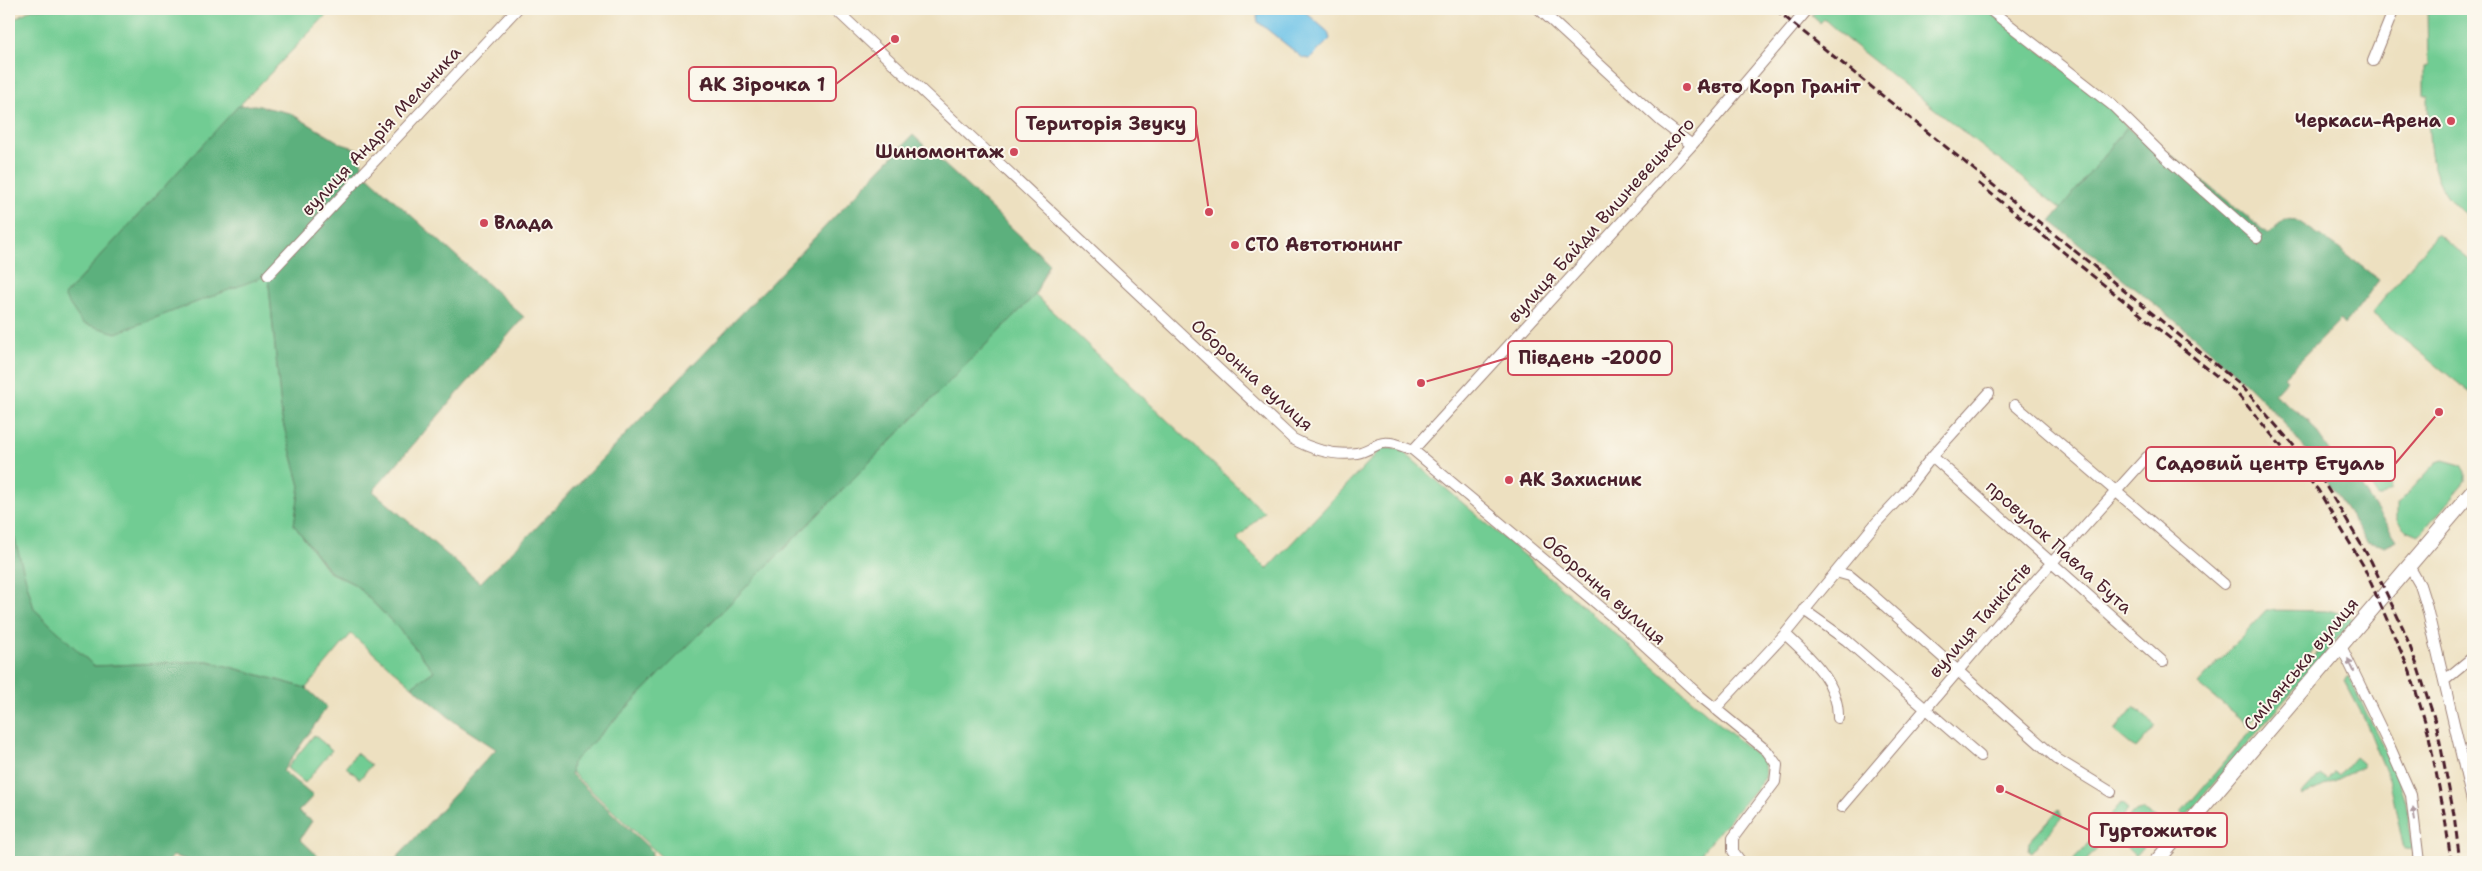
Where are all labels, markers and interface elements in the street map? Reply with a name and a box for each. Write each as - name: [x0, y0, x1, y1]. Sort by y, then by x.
- street label: вулиця Андрія Мельника: [296, 41, 466, 221]
- callout: АК Зірочка 1: [689, 67, 836, 101]
- text: АК Зірочка 1: [699, 72, 825, 97]
- place label: Авто Корп Граніт: [1697, 75, 1861, 99]
- marker: Авто Корп Граніт: [1681, 81, 1693, 93]
- callout: Територія Звуку: [1016, 107, 1196, 141]
- place label: Черкаси-Арена: [2295, 109, 2442, 133]
- text: Територія Звуку: [1026, 111, 1186, 136]
- street label: вулиця Байди Вишневецького: [1502, 112, 1700, 328]
- marker: Черкаси-Арена: [2445, 115, 2457, 127]
- place label: Шиномонтаж: [875, 140, 1005, 164]
- marker: Шиномонтаж: [1008, 146, 1020, 158]
- place label: Влада: [494, 211, 554, 235]
- marker: Влада: [478, 217, 490, 229]
- place label: СТО Автотюнинг: [1245, 233, 1403, 257]
- marker: СТО Автотюнинг: [1229, 239, 1241, 251]
- street label: Оборонна вулиця: [1186, 314, 1318, 436]
- callout: Південь -2000: [1508, 341, 1672, 375]
- text: Південь -2000: [1518, 345, 1662, 370]
- callout: Садовий центр Етуаль: [2146, 447, 2395, 481]
- text: Садовий центр Етуаль: [2156, 451, 2384, 476]
- place label: АК Захисник: [1519, 468, 1642, 492]
- marker: АК Захисник: [1503, 474, 1515, 486]
- street label: провулок Павла Бута: [1981, 475, 2137, 619]
- street label: Оборонна вулиця: [1537, 529, 1671, 651]
- street label: вулиця Танкістів: [1923, 557, 2037, 683]
- street label: Смілянська вулиця: [2238, 592, 2364, 736]
- one-way arrow: [2347, 657, 2355, 672]
- one-way arrow: [2409, 805, 2417, 821]
- callout: Гуртожиток: [2089, 813, 2227, 847]
- text: Гуртожиток: [2099, 818, 2217, 843]

